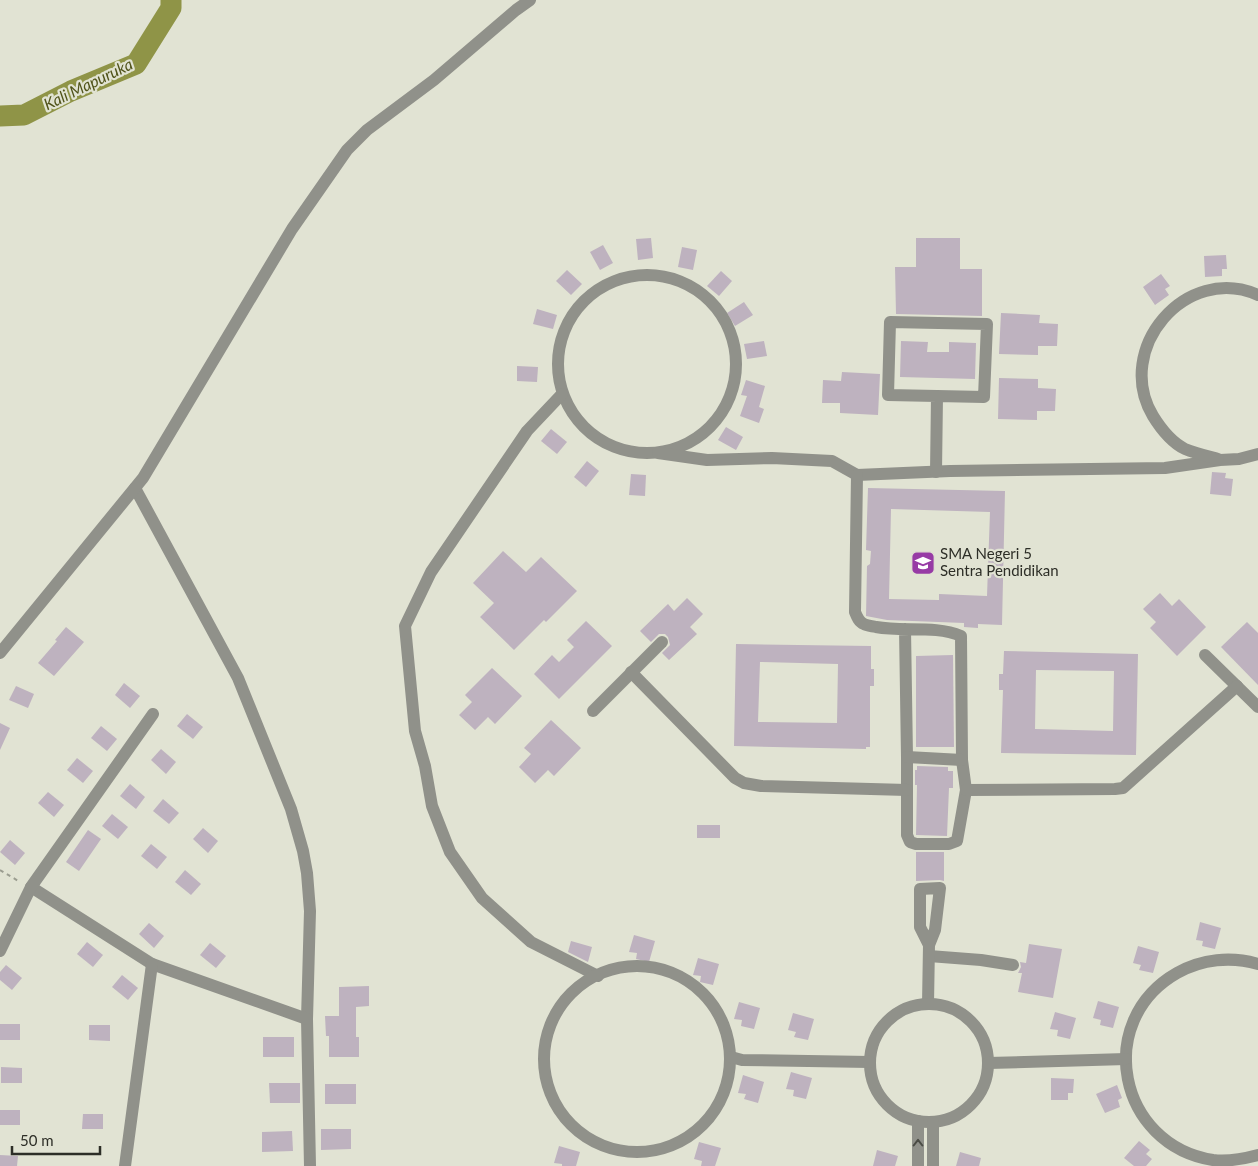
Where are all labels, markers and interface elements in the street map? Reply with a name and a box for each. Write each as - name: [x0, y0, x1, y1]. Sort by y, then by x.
- water label: Kali Mapuruka: [40, 54, 135, 113]
- place label: SMA Negeri 5 Sentra Pendidikan: [940, 544, 1059, 579]
- school or university icon: SMA Negeri 5 Sentra Pendidikan: [910, 550, 936, 576]
- scale bar: [12, 1124, 100, 1156]
- text: 50 m: [20, 1131, 54, 1149]
- one-way arrow: [913, 1139, 923, 1147]

